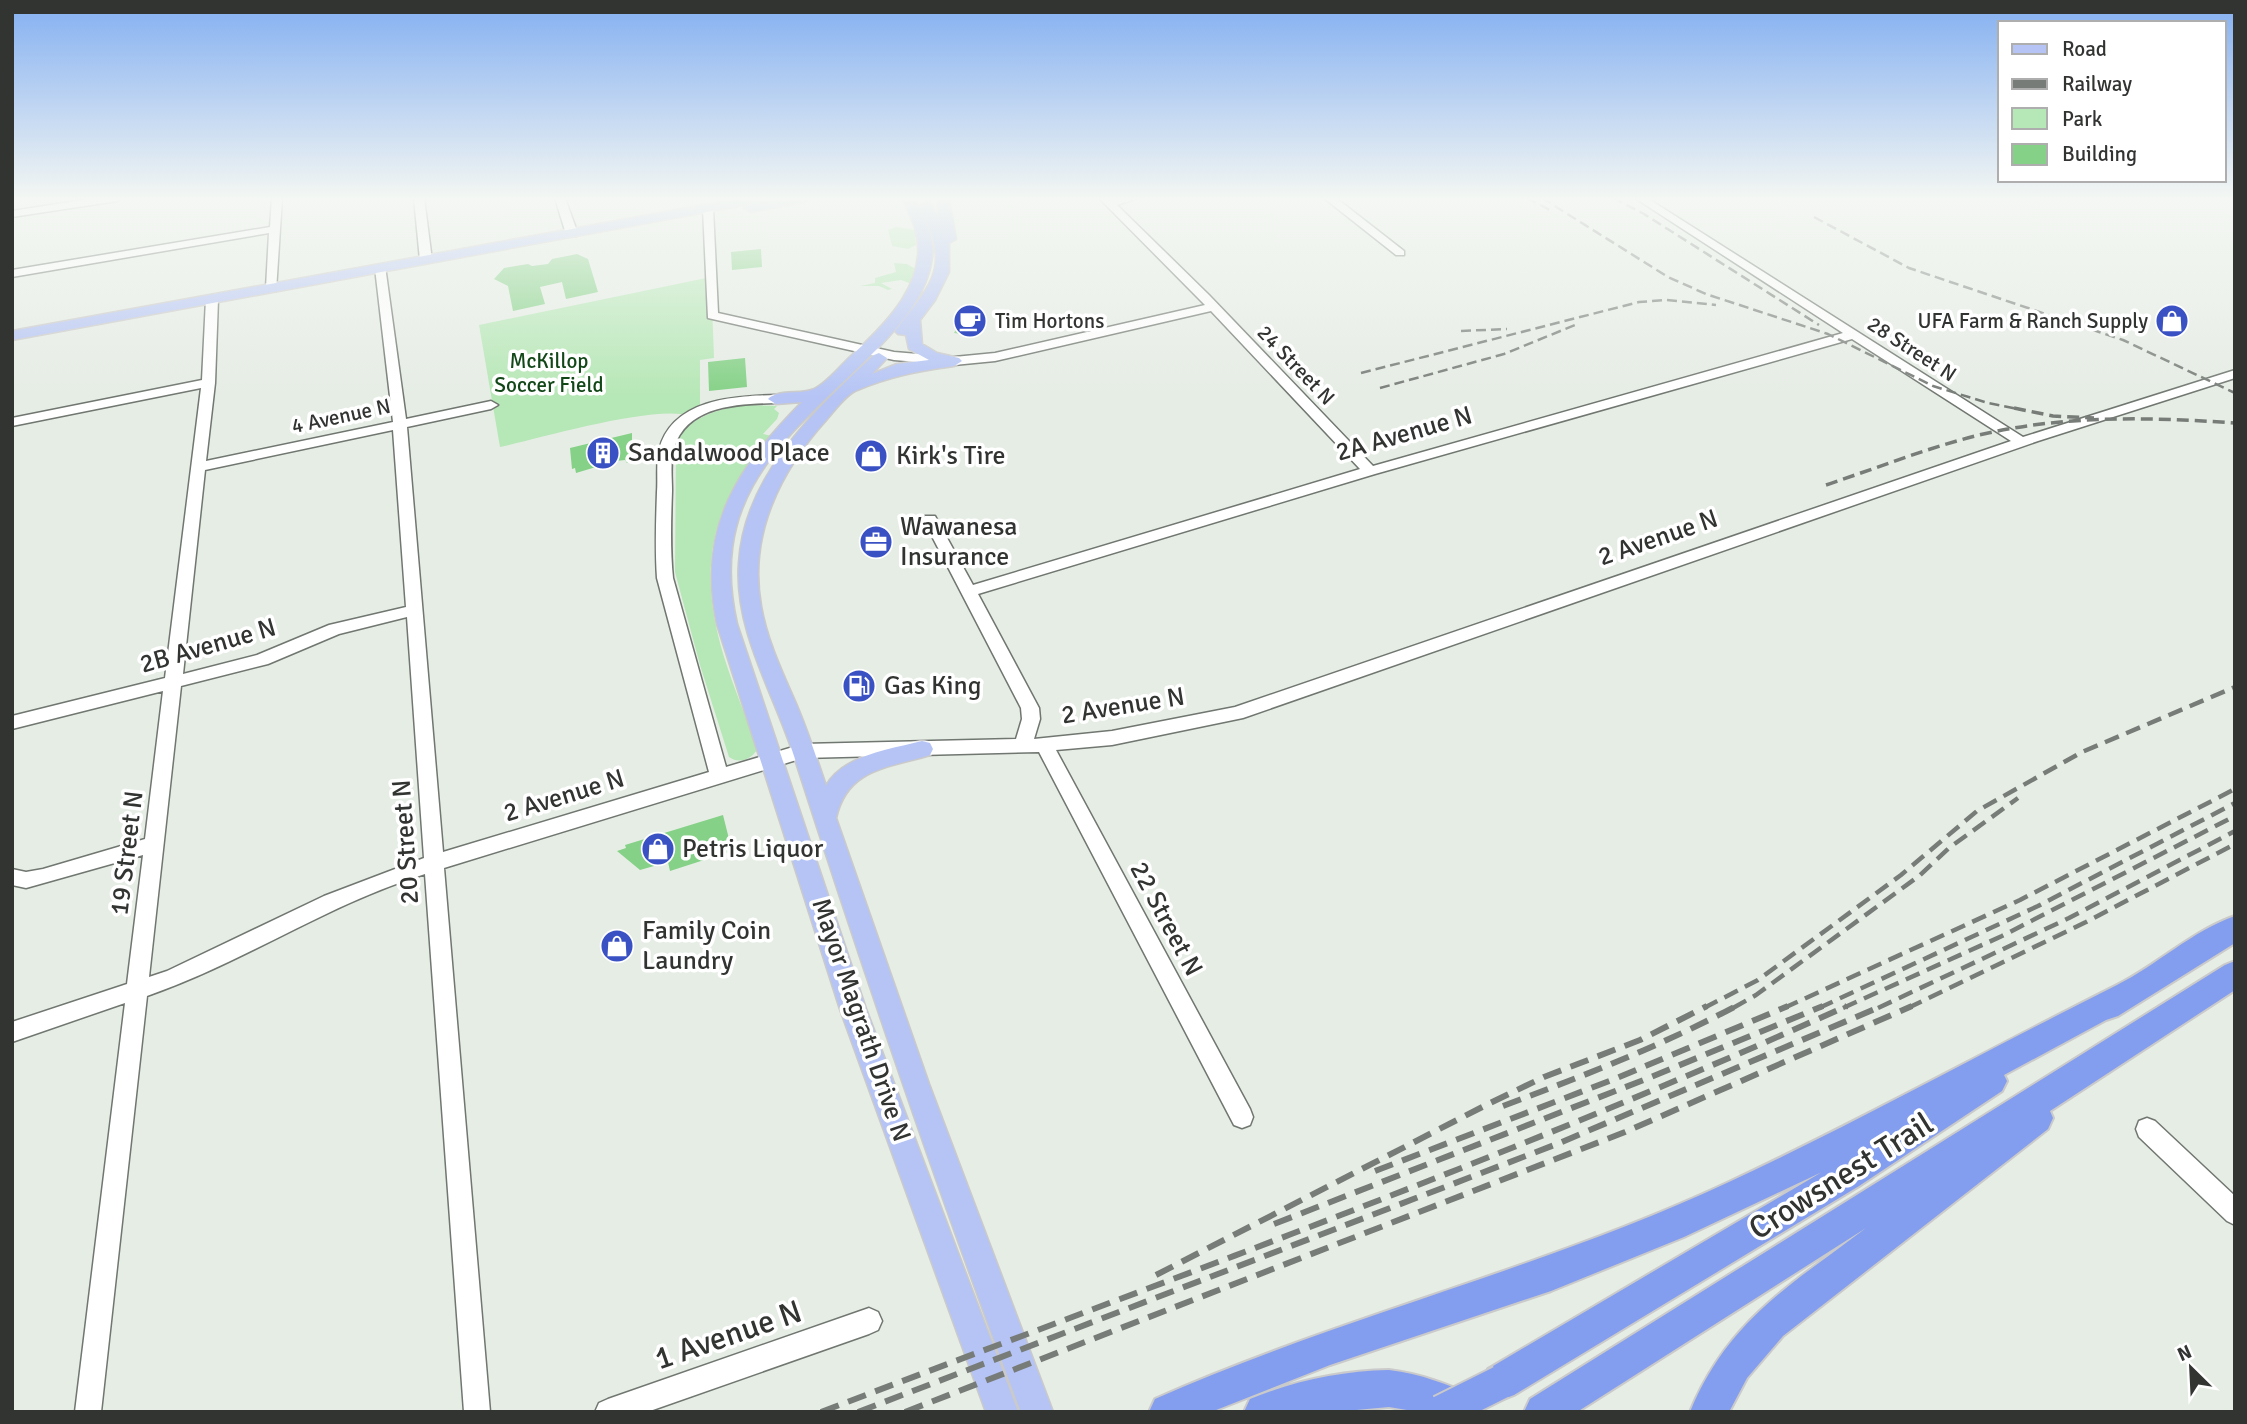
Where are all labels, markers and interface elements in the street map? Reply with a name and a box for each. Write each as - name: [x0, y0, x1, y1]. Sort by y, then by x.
- legend: [1998, 21, 2226, 182]
- text: Road: [2062, 36, 2107, 62]
- text: Railway: [2062, 71, 2132, 97]
- text: Park: [2062, 106, 2103, 132]
- text: Building: [2062, 141, 2137, 167]
- cafe icon: Tim Hortons: [951, 302, 989, 340]
- shop icon: UFA Farm & Ranch Supply: [2153, 302, 2191, 340]
- place label: Tim Hortons: [995, 308, 1104, 334]
- place label: UFA Farm & Ranch Supply: [1918, 308, 2148, 334]
- street label: 28 Street N: [1863, 311, 1961, 387]
- street label: 24 Street N: [1252, 320, 1340, 410]
- park label: McKillop Soccer Field: [494, 348, 604, 398]
- street label: 4 Avenue N: [289, 393, 393, 439]
- street label: 2A Avenue N: [1332, 399, 1476, 469]
- building icon: Sandalwood Place: [584, 434, 622, 472]
- place label: Sandalwood Place: [628, 437, 830, 469]
- shop icon: Kirk's Tire: [852, 437, 890, 475]
- place label: Kirk's Tire: [896, 440, 1006, 472]
- street label: 2 Avenue N: [1594, 503, 1722, 573]
- place label: Wawanesa Insurance: [900, 511, 1018, 573]
- office icon: Wawanesa Insurance: [857, 523, 895, 561]
- street label: 2B Avenue N: [136, 611, 280, 681]
- fuel station icon: Gas King: [840, 667, 878, 705]
- place label: Gas King: [884, 670, 981, 702]
- street label: 2 Avenue N: [1059, 680, 1187, 732]
- street label: 2 Avenue N: [500, 763, 628, 829]
- street label: 20 Street N: [386, 779, 426, 905]
- street label: 19 Street N: [104, 789, 150, 917]
- shop icon: Petris Liquor: [639, 830, 677, 868]
- place label: Petris Liquor: [682, 833, 824, 865]
- street label: 22 Street N: [1123, 856, 1209, 982]
- street label: Mayor Magrath Drive N: [804, 894, 918, 1146]
- place label: Family Coin Laundry: [642, 915, 771, 977]
- shop icon: Family Coin Laundry: [598, 927, 636, 965]
- street label: Crowsnest Trail: [1742, 1104, 1940, 1248]
- street label: 1 Avenue N: [649, 1292, 807, 1378]
- north arrow: [2156, 1333, 2226, 1403]
- text: N: [2174, 1340, 2195, 1367]

